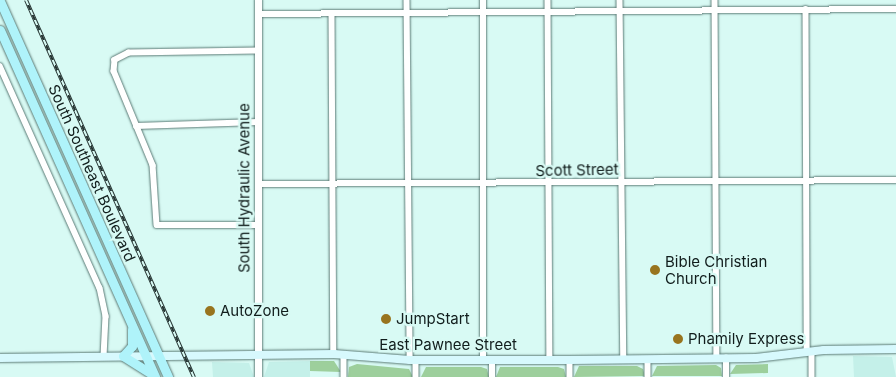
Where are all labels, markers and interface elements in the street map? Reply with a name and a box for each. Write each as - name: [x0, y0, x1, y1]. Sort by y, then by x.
- street label: South Southeast Boulevard: [45, 82, 139, 264]
- street label: South Hydraulic Avenue: [235, 103, 253, 273]
- street label: Scott Street: [535, 160, 619, 180]
- place label: Bible Christian Church: [665, 252, 767, 287]
- marker: Bible Christian Church: [649, 264, 661, 276]
- place label: AutoZone: [220, 302, 289, 320]
- marker: AutoZone: [204, 305, 216, 317]
- place label: JumpStart: [396, 310, 470, 328]
- marker: JumpStart: [380, 313, 392, 325]
- place label: Phamily Express: [688, 330, 804, 348]
- marker: Phamily Express: [672, 333, 684, 345]
- street label: East Pawnee Street: [379, 336, 517, 354]

